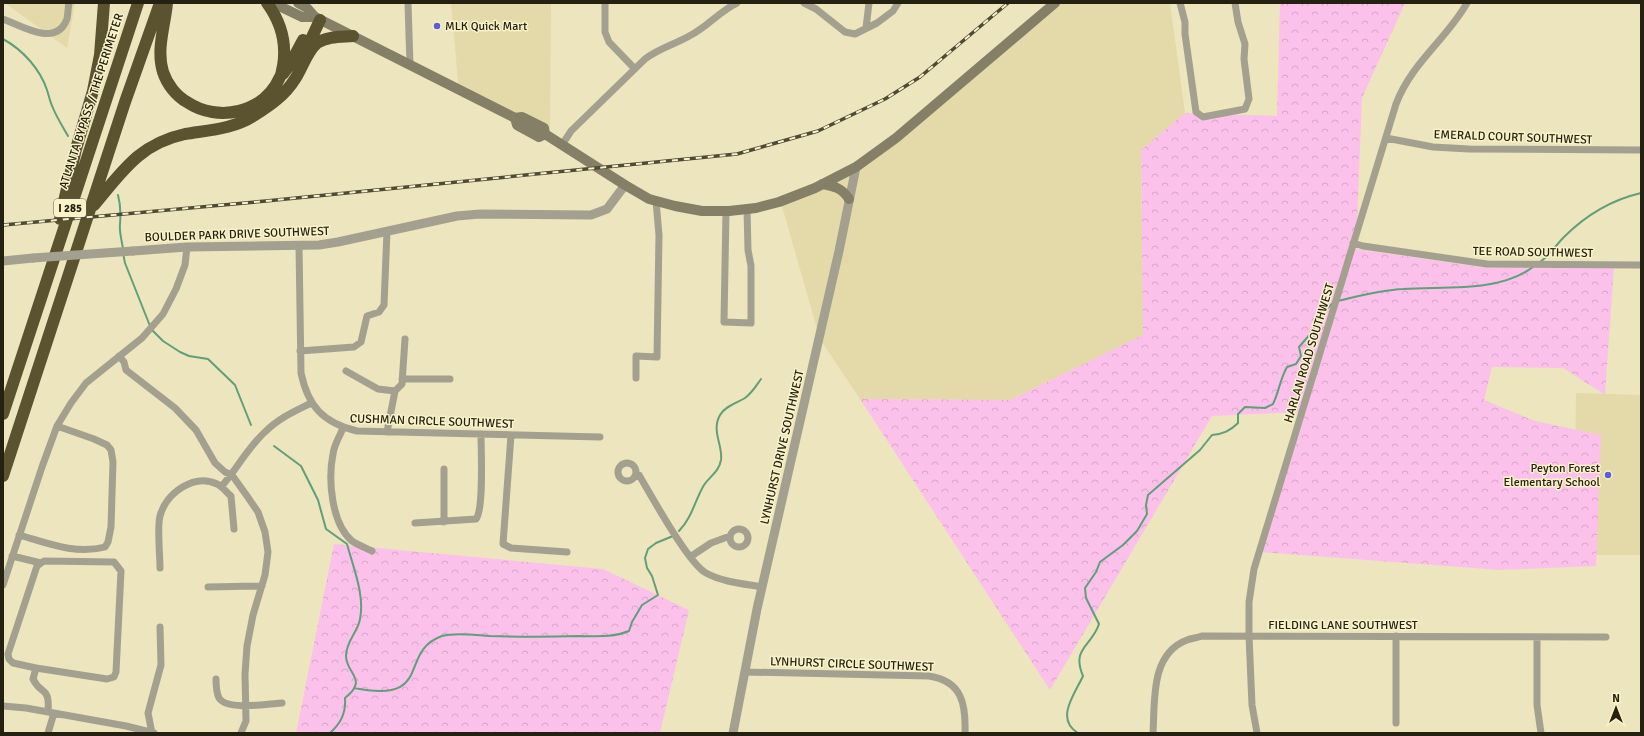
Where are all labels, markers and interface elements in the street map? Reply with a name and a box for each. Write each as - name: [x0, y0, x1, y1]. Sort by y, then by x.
- street label: ATLANTA BYPASS / THE PERIMETER: [56, 12, 127, 191]
- place label: MLK Quick Mart: [445, 19, 527, 34]
- marker: MLK Quick Mart: [432, 21, 442, 31]
- street label: EMERALD COURT SOUTHWEST: [1433, 127, 1593, 148]
- road number: I 285: [54, 199, 86, 217]
- street label: BOULDER PARK DRIVE SOUTHWEST: [144, 224, 330, 245]
- street label: TEE ROAD SOUTHWEST: [1473, 244, 1593, 261]
- street label: HARLAN ROAD SOUTHWEST: [1281, 281, 1338, 425]
- street label: LYNHURST DRIVE SOUTHWEST: [757, 368, 808, 526]
- street label: CUSHMAN CIRCLE SOUTHWEST: [350, 411, 514, 432]
- place label: Peyton Forest Elementary School: [1504, 461, 1600, 490]
- marker: Peyton Forest Elementary School: [1603, 470, 1613, 480]
- street label: FIELDING LANE SOUTHWEST: [1268, 618, 1418, 633]
- street label: LYNHURST CIRCLE SOUTHWEST: [770, 654, 934, 675]
- north arrow: [1596, 688, 1636, 728]
- text: N: [1612, 692, 1620, 705]

